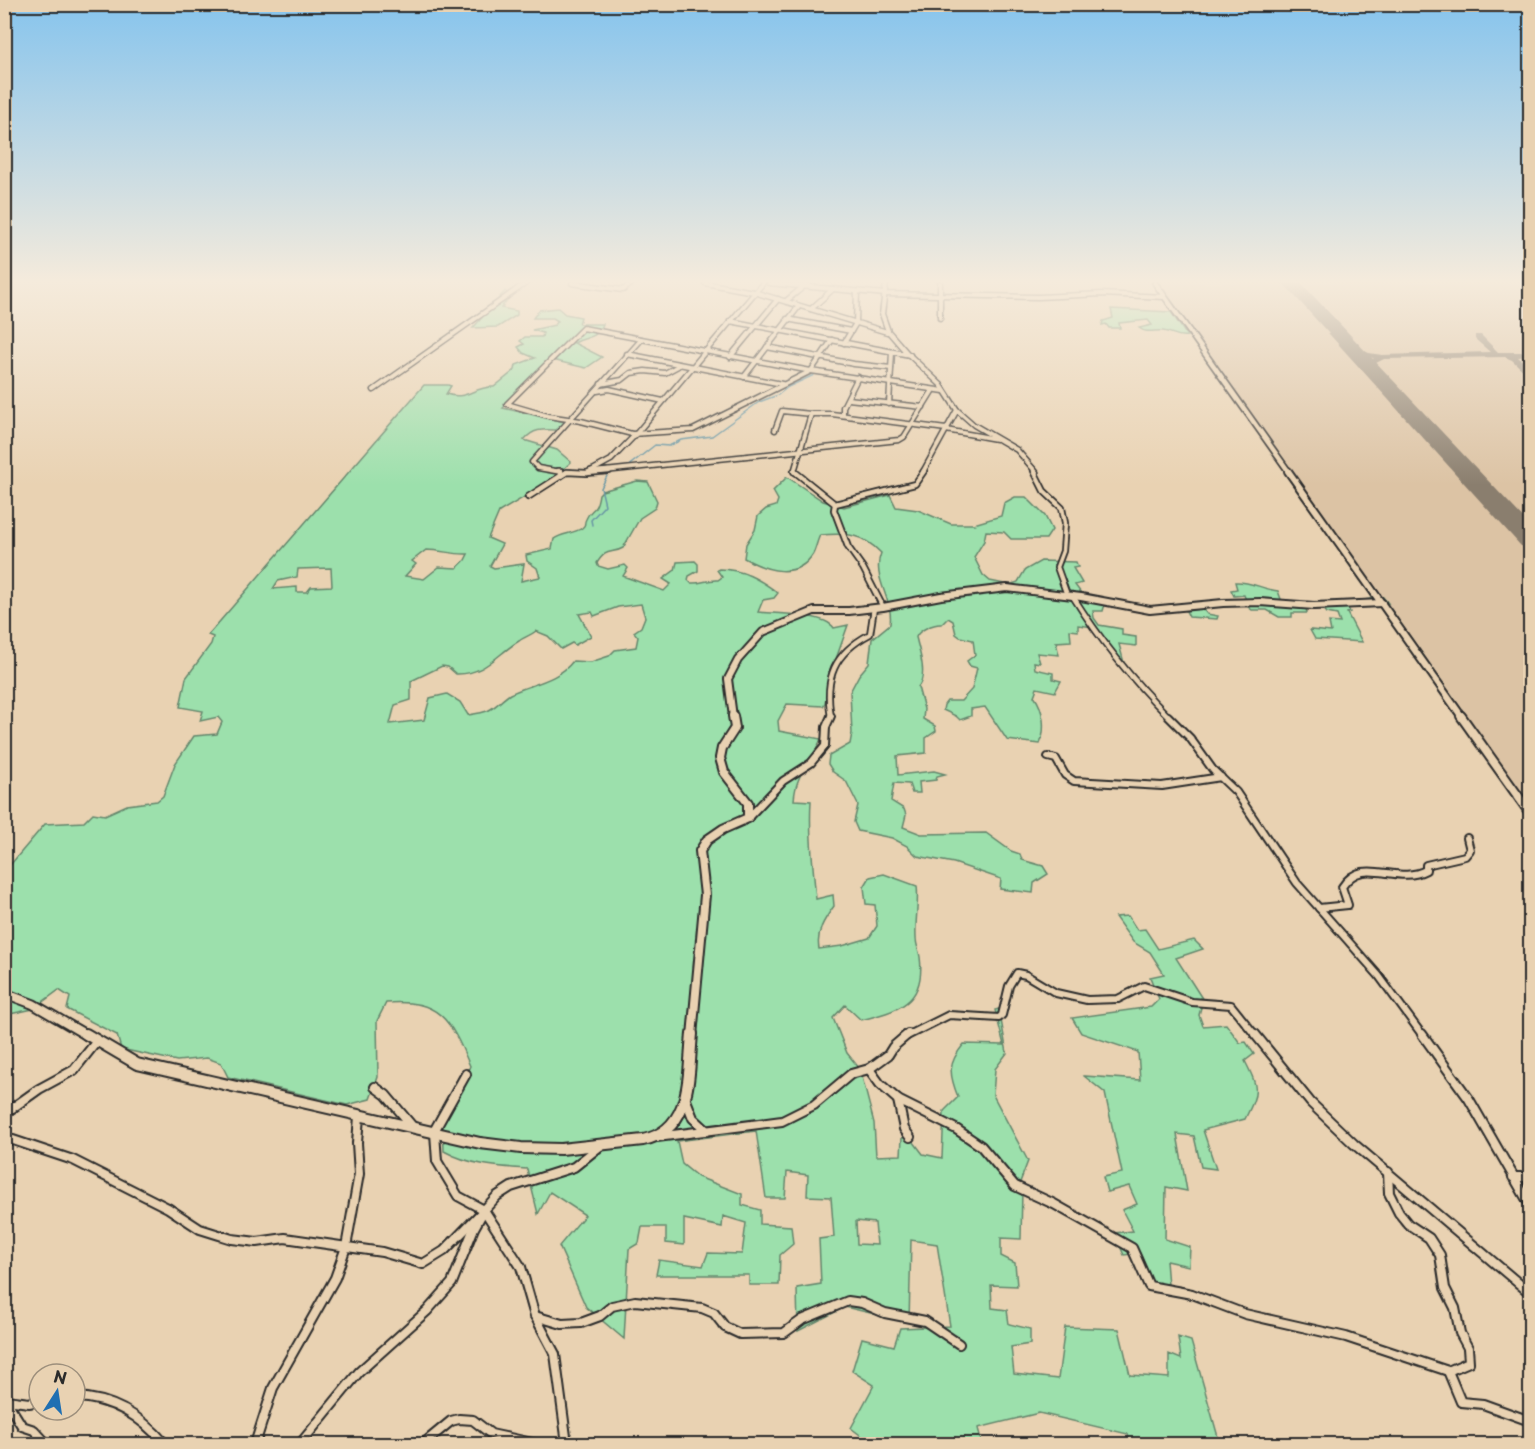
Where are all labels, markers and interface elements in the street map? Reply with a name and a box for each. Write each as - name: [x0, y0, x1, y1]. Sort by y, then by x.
- north arrow: [27, 1362, 87, 1422]
- text: N: [52, 1363, 69, 1389]

